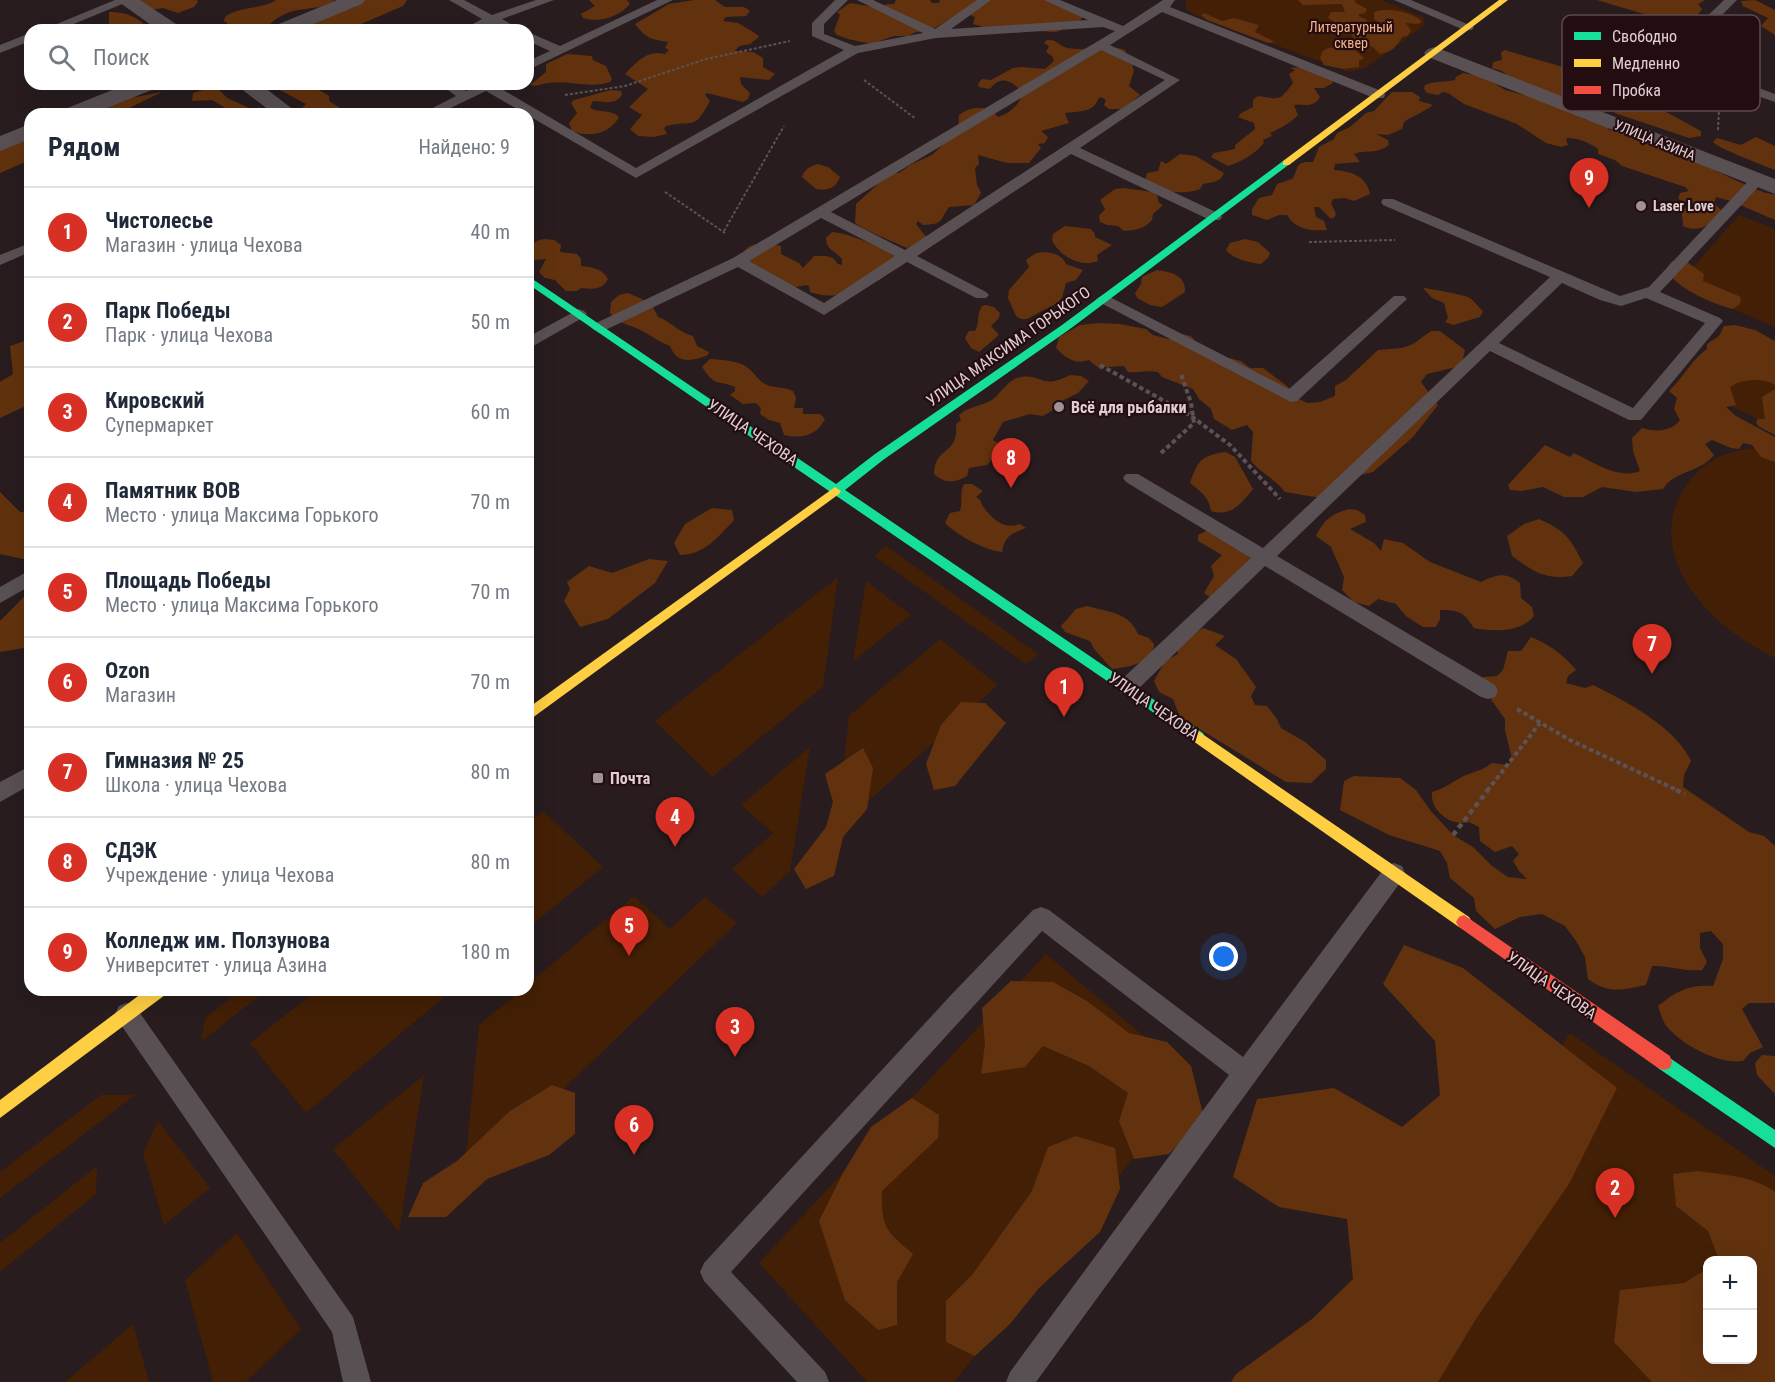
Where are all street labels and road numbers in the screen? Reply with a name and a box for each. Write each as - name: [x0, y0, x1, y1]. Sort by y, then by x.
- street label: УЛИЦА АЗИНА: [1612, 117, 1698, 163]
- street label: УЛИЦА МАКСИМА ГОРЬКОГО: [923, 283, 1094, 410]
- street label: УЛИЦА ЧЕХОВА: [704, 395, 802, 470]
- street label: УЛИЦА ЧЕХОВА: [1105, 668, 1202, 744]
- street label: УЛИЦА ЧЕХОВА: [1503, 947, 1600, 1023]

